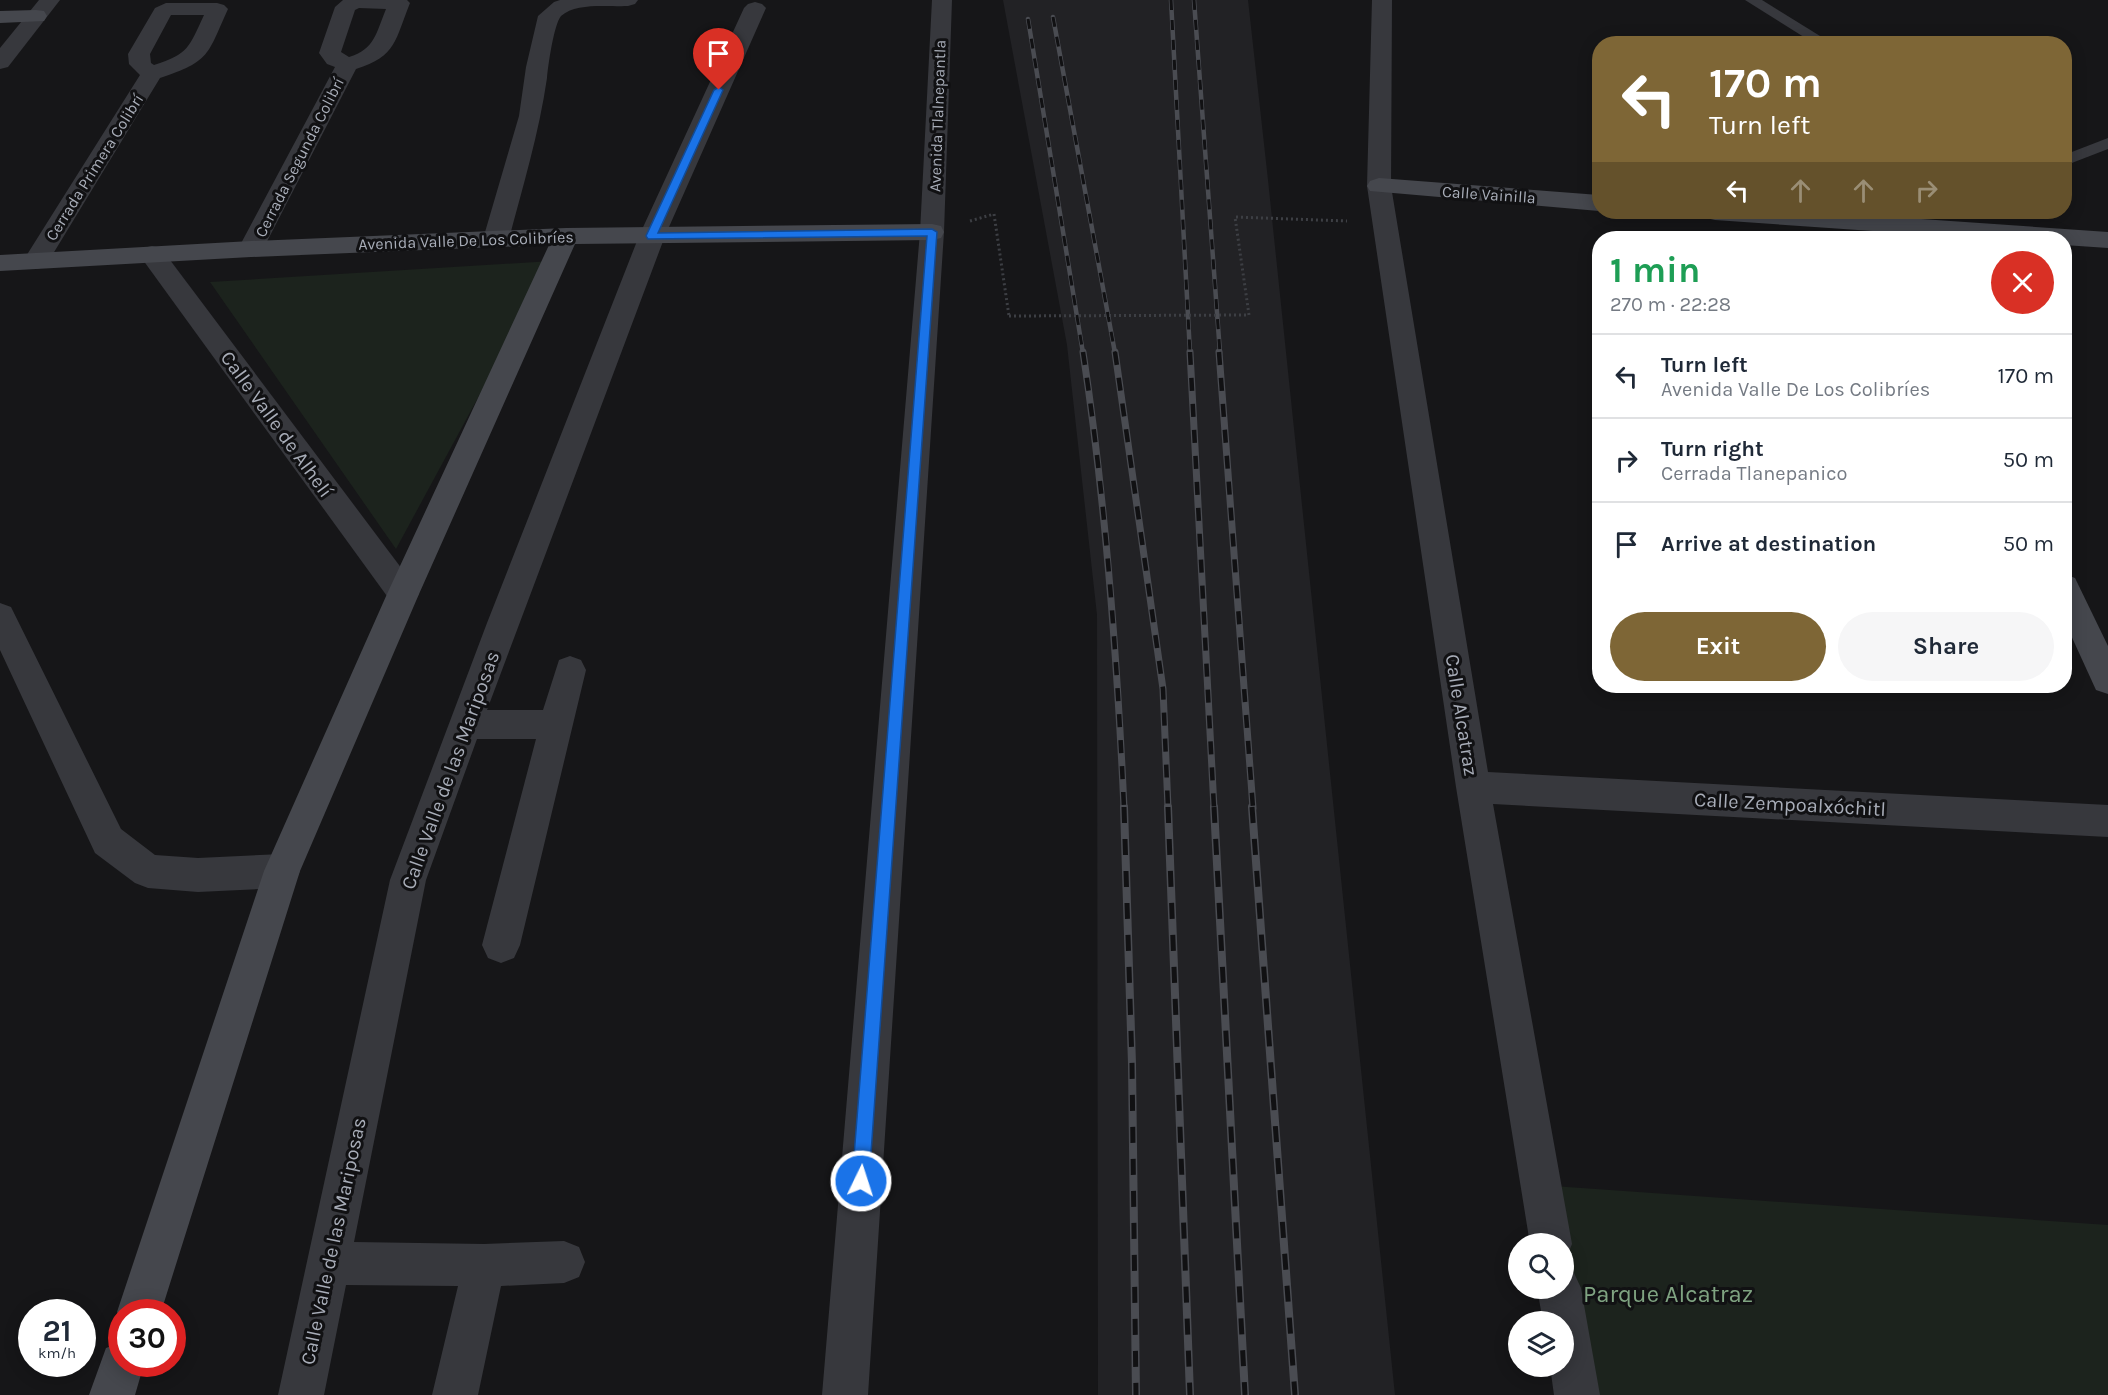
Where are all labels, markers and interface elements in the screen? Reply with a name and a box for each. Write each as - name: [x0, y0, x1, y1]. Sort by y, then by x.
- pin: [693, 28, 744, 90]
- icon: arrive: [702, 37, 735, 70]
- street label: Avenida Tlalnepantla: [925, 40, 950, 192]
- text: 170 m: [1709, 58, 1822, 108]
- icon: left: [1610, 60, 1688, 138]
- street label: Cerrada Segunda Colibrí: [251, 74, 348, 240]
- street label: Cerrada Primera Colibrí: [42, 90, 147, 244]
- text: Turn left: [1709, 109, 1810, 141]
- icon: left: [1721, 174, 1754, 207]
- icon: ahead: [1784, 174, 1817, 207]
- icon: ahead: [1847, 174, 1880, 207]
- icon: right: [1910, 174, 1943, 207]
- street label: Calle Vainilla: [1441, 182, 1536, 207]
- street label: Avenida Valle De Los Colibríes: [358, 227, 574, 254]
- text: 1 min: [1610, 249, 1700, 291]
- button: close: [1991, 251, 2054, 314]
- text: 270 m · 22:28: [1610, 293, 1731, 316]
- street label: Calle Valle de Alhelí: [216, 347, 337, 502]
- text: Turn left: [1661, 352, 1748, 378]
- icon: left: [1610, 360, 1643, 393]
- text: 170 m: [1998, 363, 2054, 389]
- text: Avenida Valle De Los Colibríes: [1661, 378, 1930, 401]
- text: Turn right: [1661, 436, 1764, 462]
- icon: right: [1610, 444, 1643, 477]
- text: 50 m: [2003, 447, 2054, 473]
- text: Cerrada Tlanepanico: [1661, 462, 1848, 485]
- icon: arrive: [1610, 528, 1643, 561]
- text: Arrive at destination: [1661, 531, 1876, 557]
- text: 50 m: [2003, 531, 2054, 557]
- button: Exit: [1610, 612, 1826, 681]
- button: Share: [1838, 612, 2054, 681]
- street label: Calle Valle de las Mariposas: [397, 648, 504, 892]
- street label: Calle Alcatraz: [1441, 652, 1482, 778]
- street label: Calle Zempoalxóchitl: [1693, 788, 1887, 821]
- street label: Calle Valle de las Mariposas: [296, 1116, 371, 1367]
- position arrow: [829, 1149, 893, 1213]
- map controls: [1508, 1233, 1574, 1377]
- button: search: [1508, 1233, 1574, 1299]
- park label: Parque Alcatraz: [1583, 1280, 1753, 1308]
- speed limit sign: 30: [108, 1299, 186, 1377]
- button: layers: [1508, 1311, 1574, 1377]
- text: 21: [43, 1313, 71, 1349]
- text: km/h: [38, 1344, 76, 1362]

